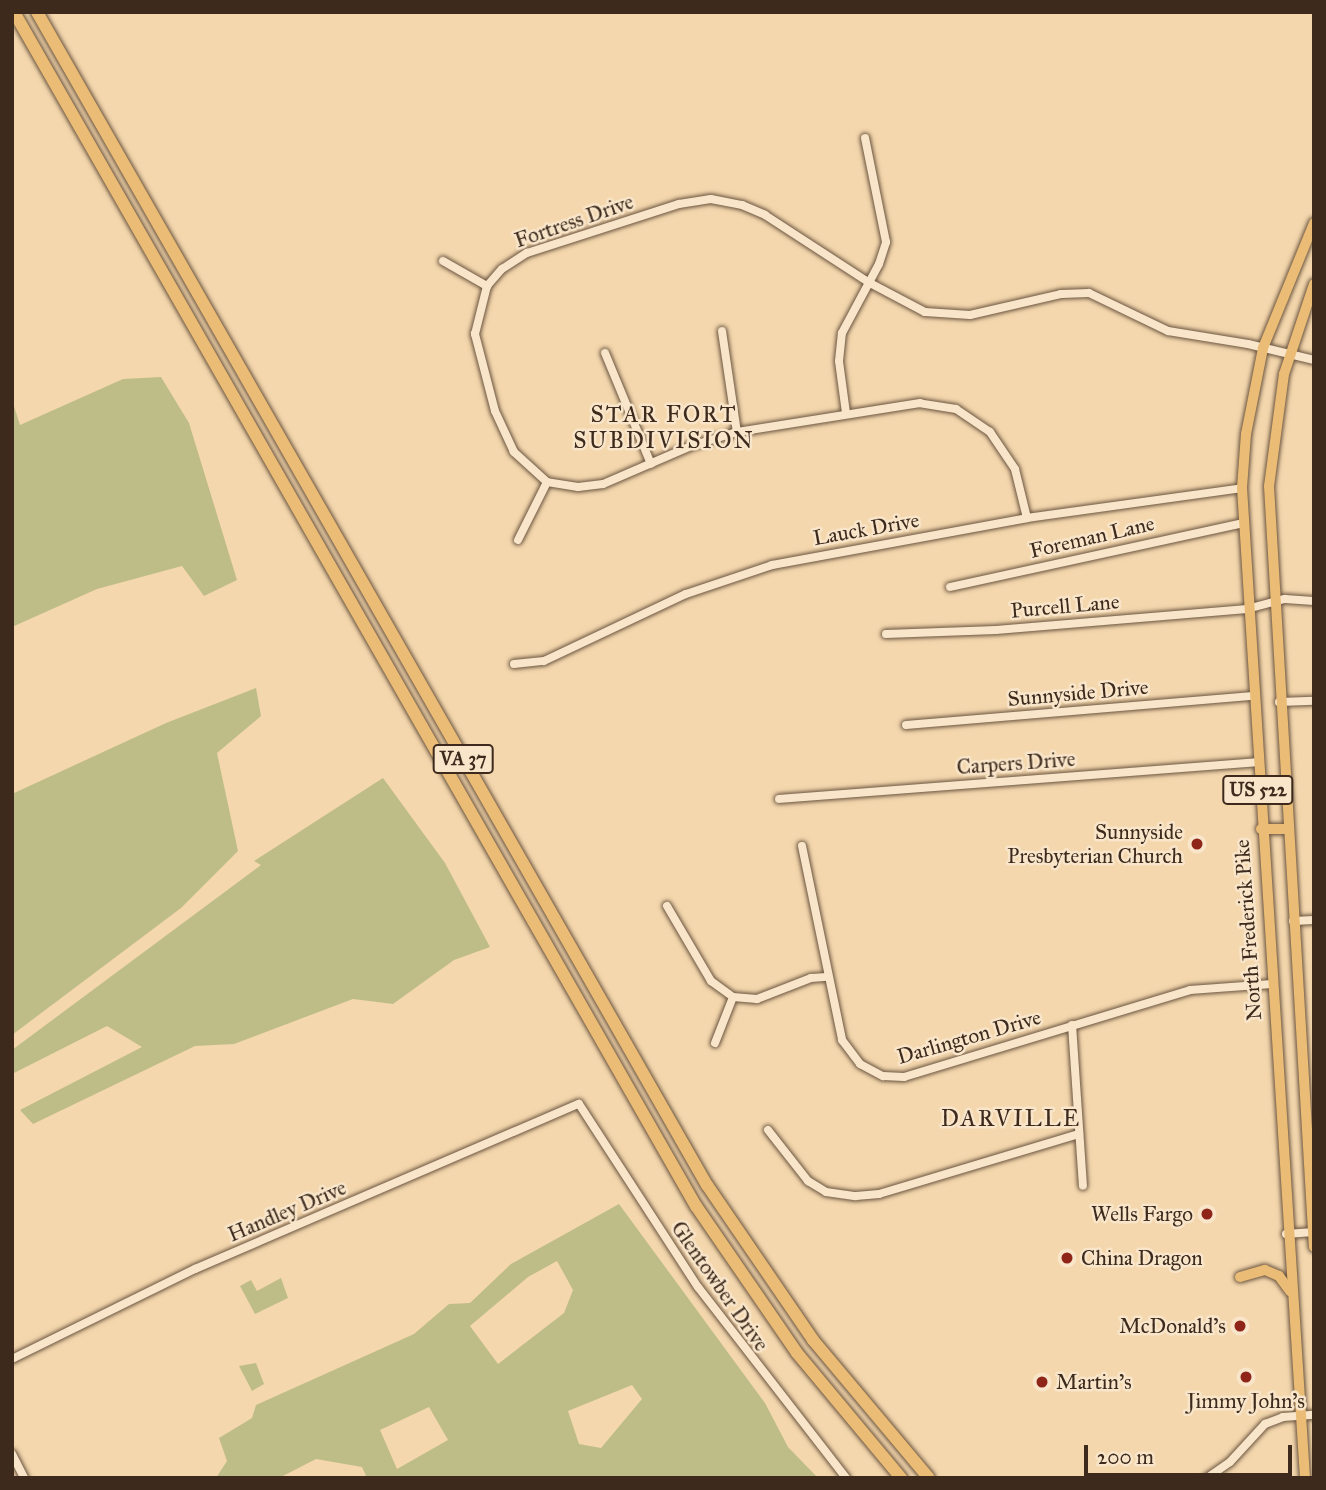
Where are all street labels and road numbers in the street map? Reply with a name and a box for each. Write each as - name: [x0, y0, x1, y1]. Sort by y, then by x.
- street label: Fortress Drive: [511, 189, 637, 253]
- street label: Lauck Drive: [811, 507, 921, 551]
- street label: Foreman Lane: [1027, 510, 1157, 564]
- street label: Purcell Lane: [1010, 589, 1120, 623]
- street label: Sunnyside Drive: [1007, 674, 1149, 712]
- road number: VA 37: [432, 744, 494, 774]
- street label: Carpers Drive: [956, 746, 1076, 780]
- road number: US 522: [1221, 775, 1295, 806]
- street label: North Frederick Pike: [1229, 839, 1267, 1021]
- street label: Darlington Drive: [894, 1004, 1044, 1070]
- street label: Handley Drive: [224, 1175, 350, 1247]
- street label: Glentowber Drive: [666, 1216, 774, 1356]

